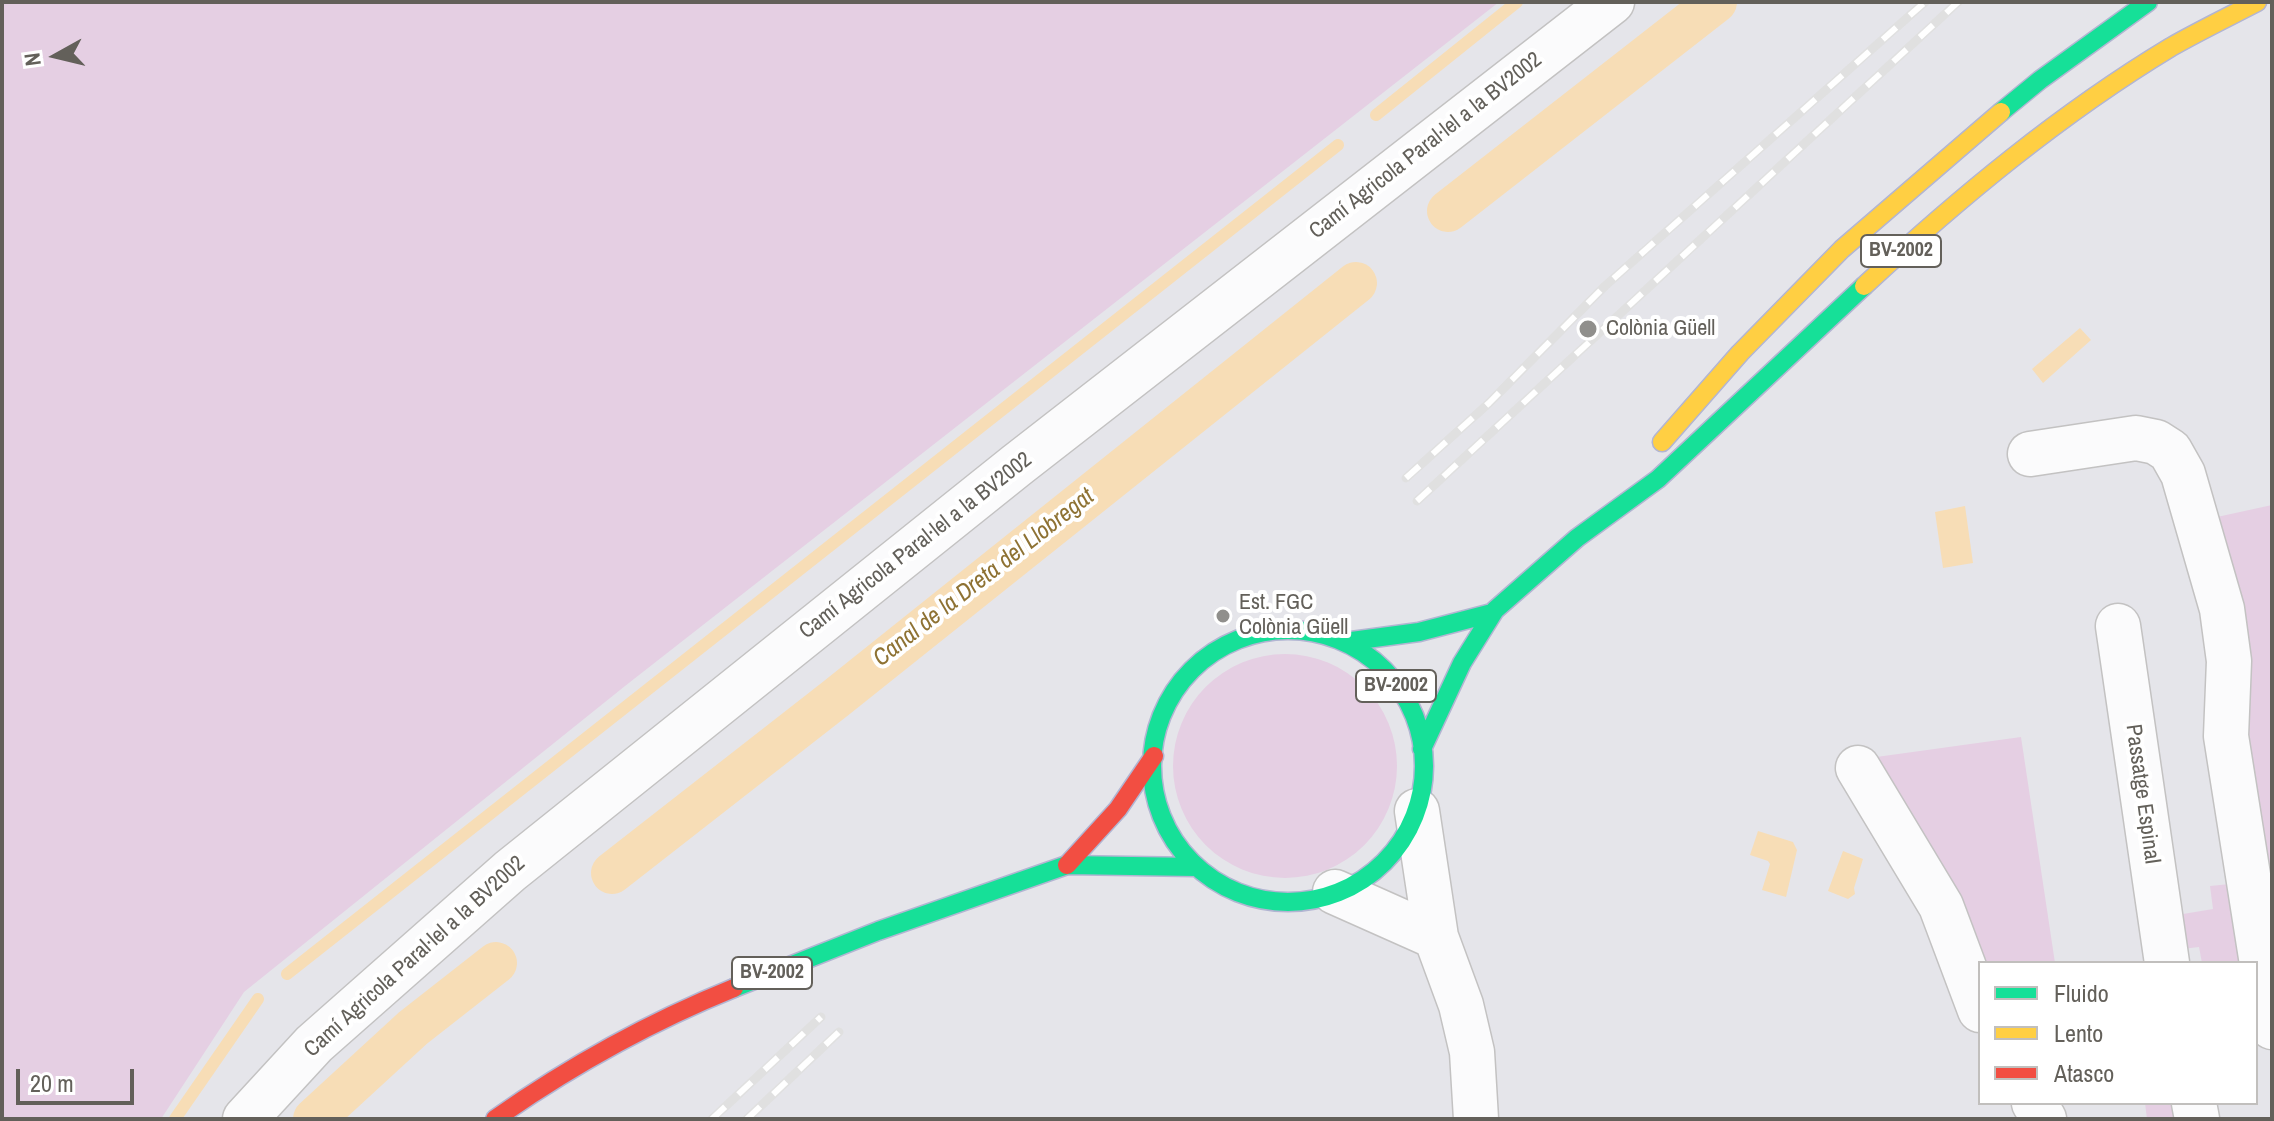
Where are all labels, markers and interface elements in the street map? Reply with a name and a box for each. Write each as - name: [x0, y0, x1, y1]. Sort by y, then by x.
- north arrow: [16, 16, 96, 96]
- street label: Camí Agricola Paral·lel a la BV2002: [1304, 47, 1548, 245]
- text: N: [16, 51, 48, 68]
- road number: BV-2002: [1861, 235, 1941, 267]
- place label: Colònia Güell: [1606, 316, 1715, 342]
- marker: Colònia Güell: [1577, 318, 1599, 340]
- street label: Camí Agricola Paral·lel a la BV2002: [794, 447, 1038, 645]
- water label: Canal de la Dreta del Llobregat: [868, 483, 1100, 673]
- place label: Est. FGC Colònia Güell: [1239, 590, 1348, 642]
- marker: Est. FGC Colònia Güell: [1214, 607, 1232, 625]
- road number: BV-2002: [1356, 670, 1436, 702]
- street label: Passatge Espinal: [2119, 723, 2165, 865]
- street label: Camí Agricola Paral·lel a la BV2002: [299, 851, 531, 1063]
- road number: BV-2002: [732, 957, 812, 989]
- legend: [1978, 961, 2258, 1105]
- text: Fluido: [2054, 977, 2109, 1009]
- text: Lento: [2054, 1017, 2103, 1049]
- scale bar: [20, 1053, 138, 1103]
- text: Atasco: [2054, 1057, 2114, 1089]
- text: 20 m: [30, 1067, 74, 1099]

